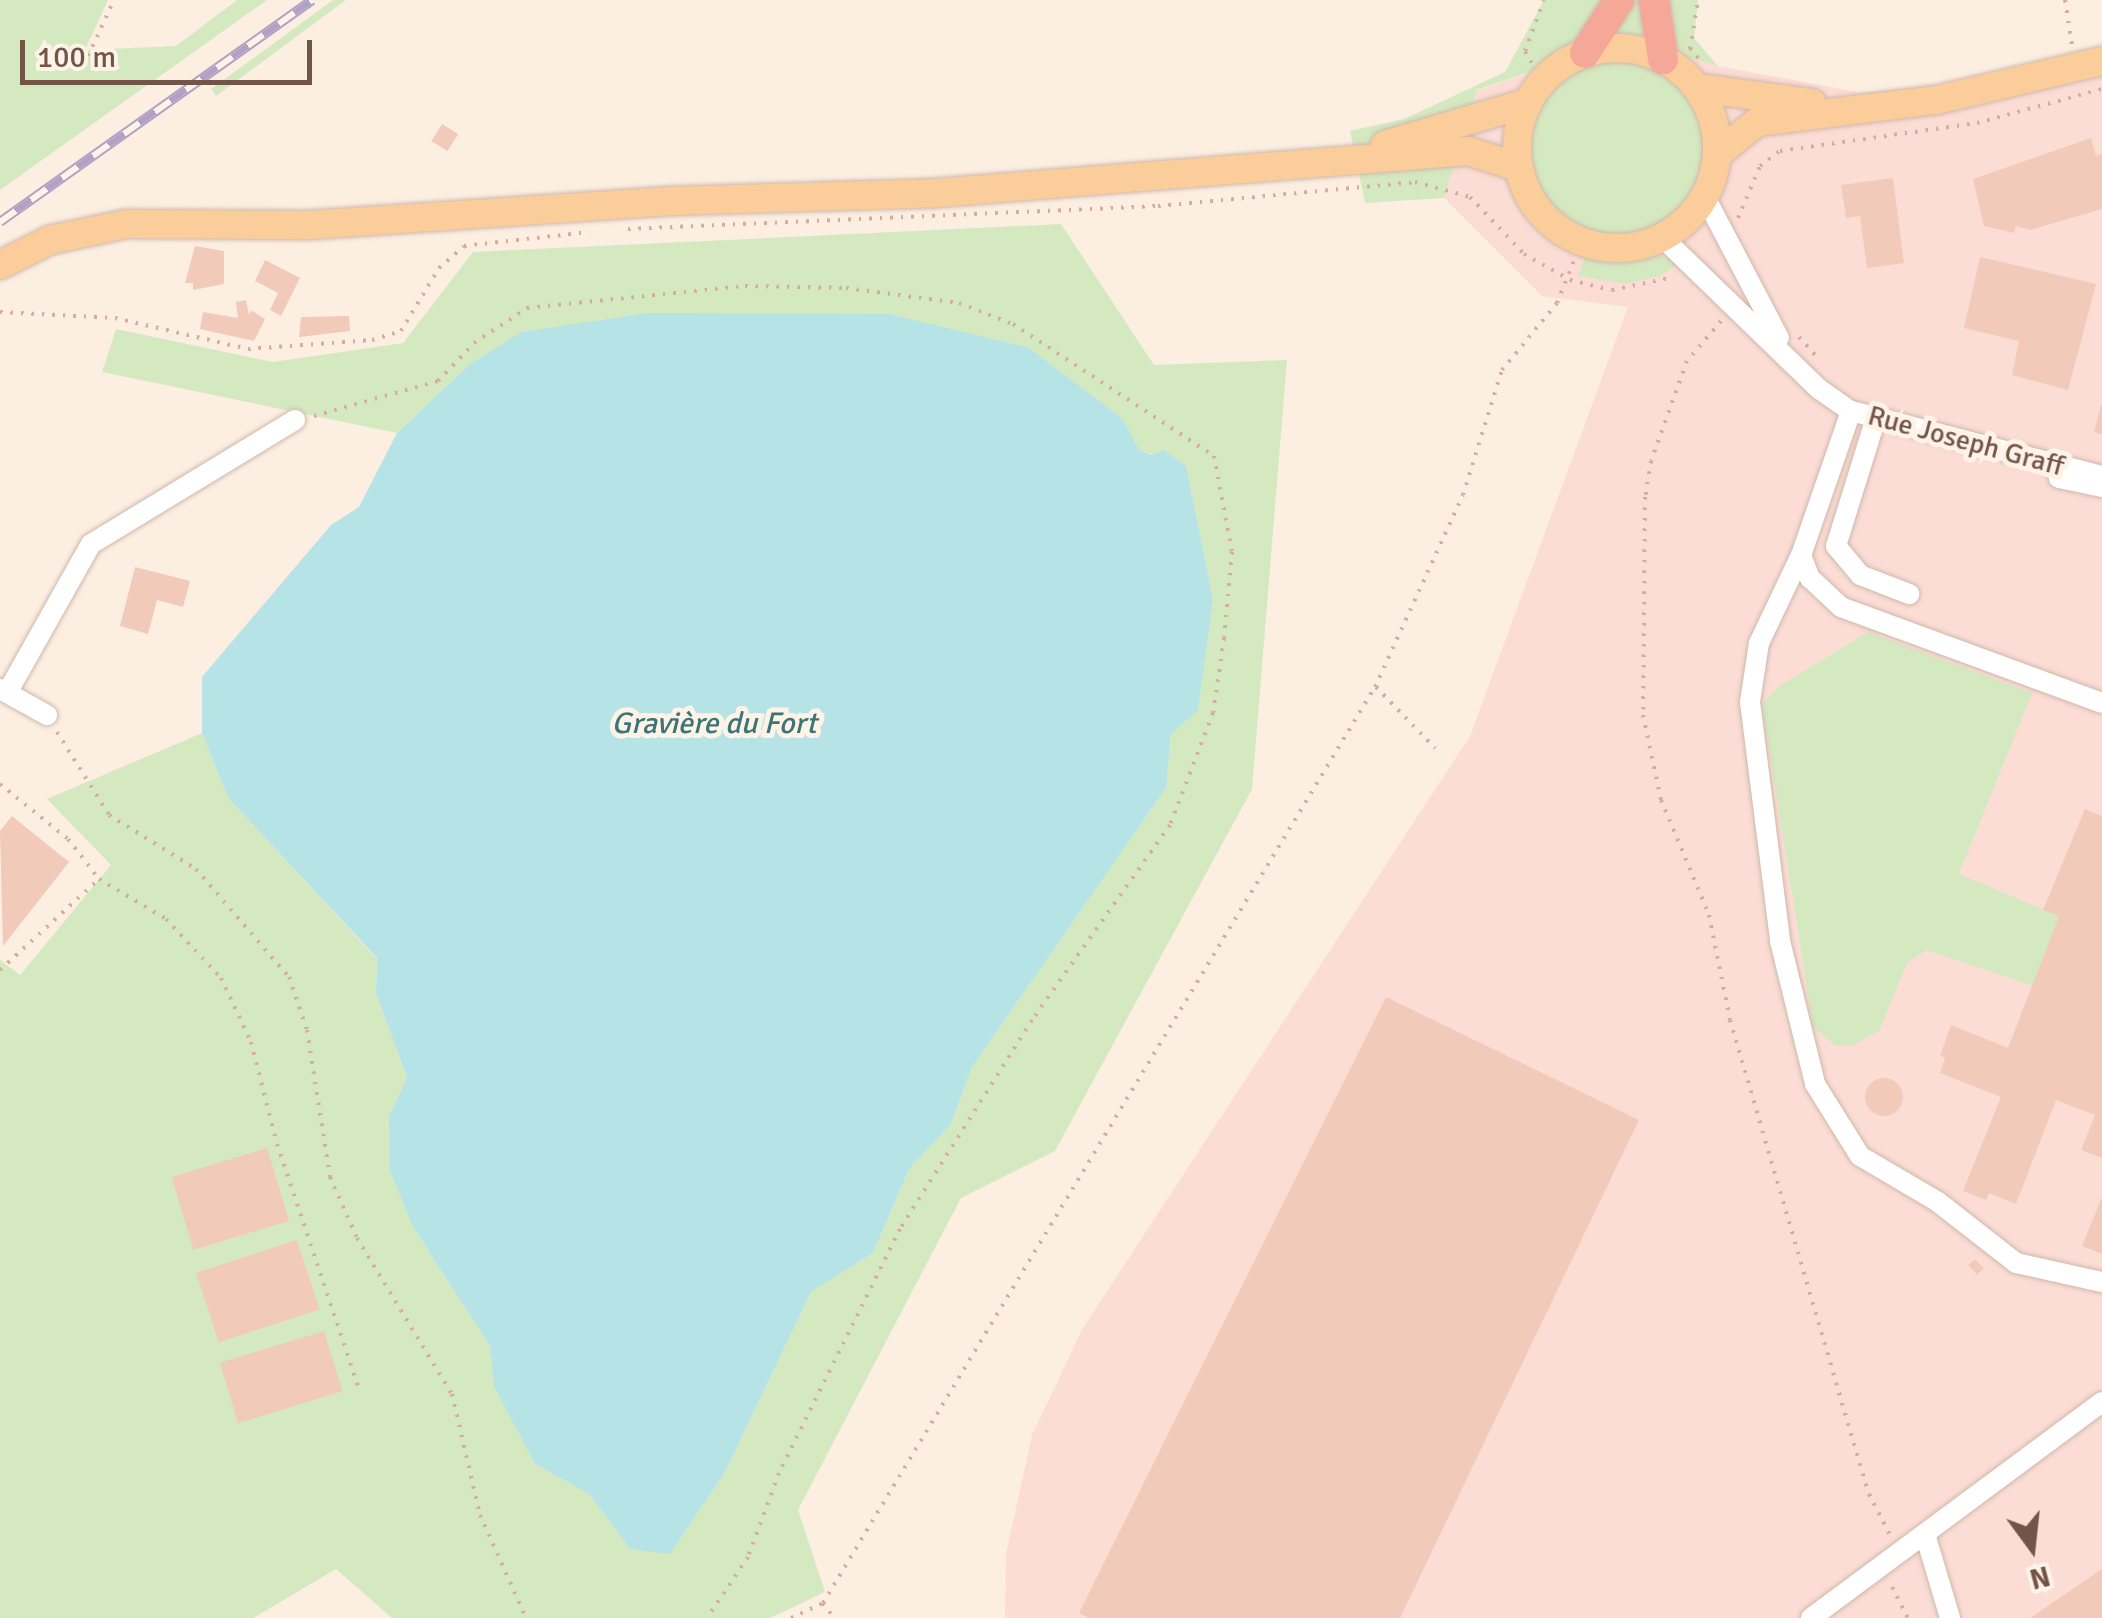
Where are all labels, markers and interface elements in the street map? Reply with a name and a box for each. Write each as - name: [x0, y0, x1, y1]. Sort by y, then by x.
- scale bar: [25, 20, 318, 82]
- text: 100 m: [37, 39, 116, 76]
- street label: Rue Joseph Graff: [1864, 399, 2068, 483]
- water label: Gravière du Fort: [612, 706, 816, 742]
- north arrow: [1982, 1498, 2082, 1598]
- text: N: [2026, 1558, 2054, 1596]

